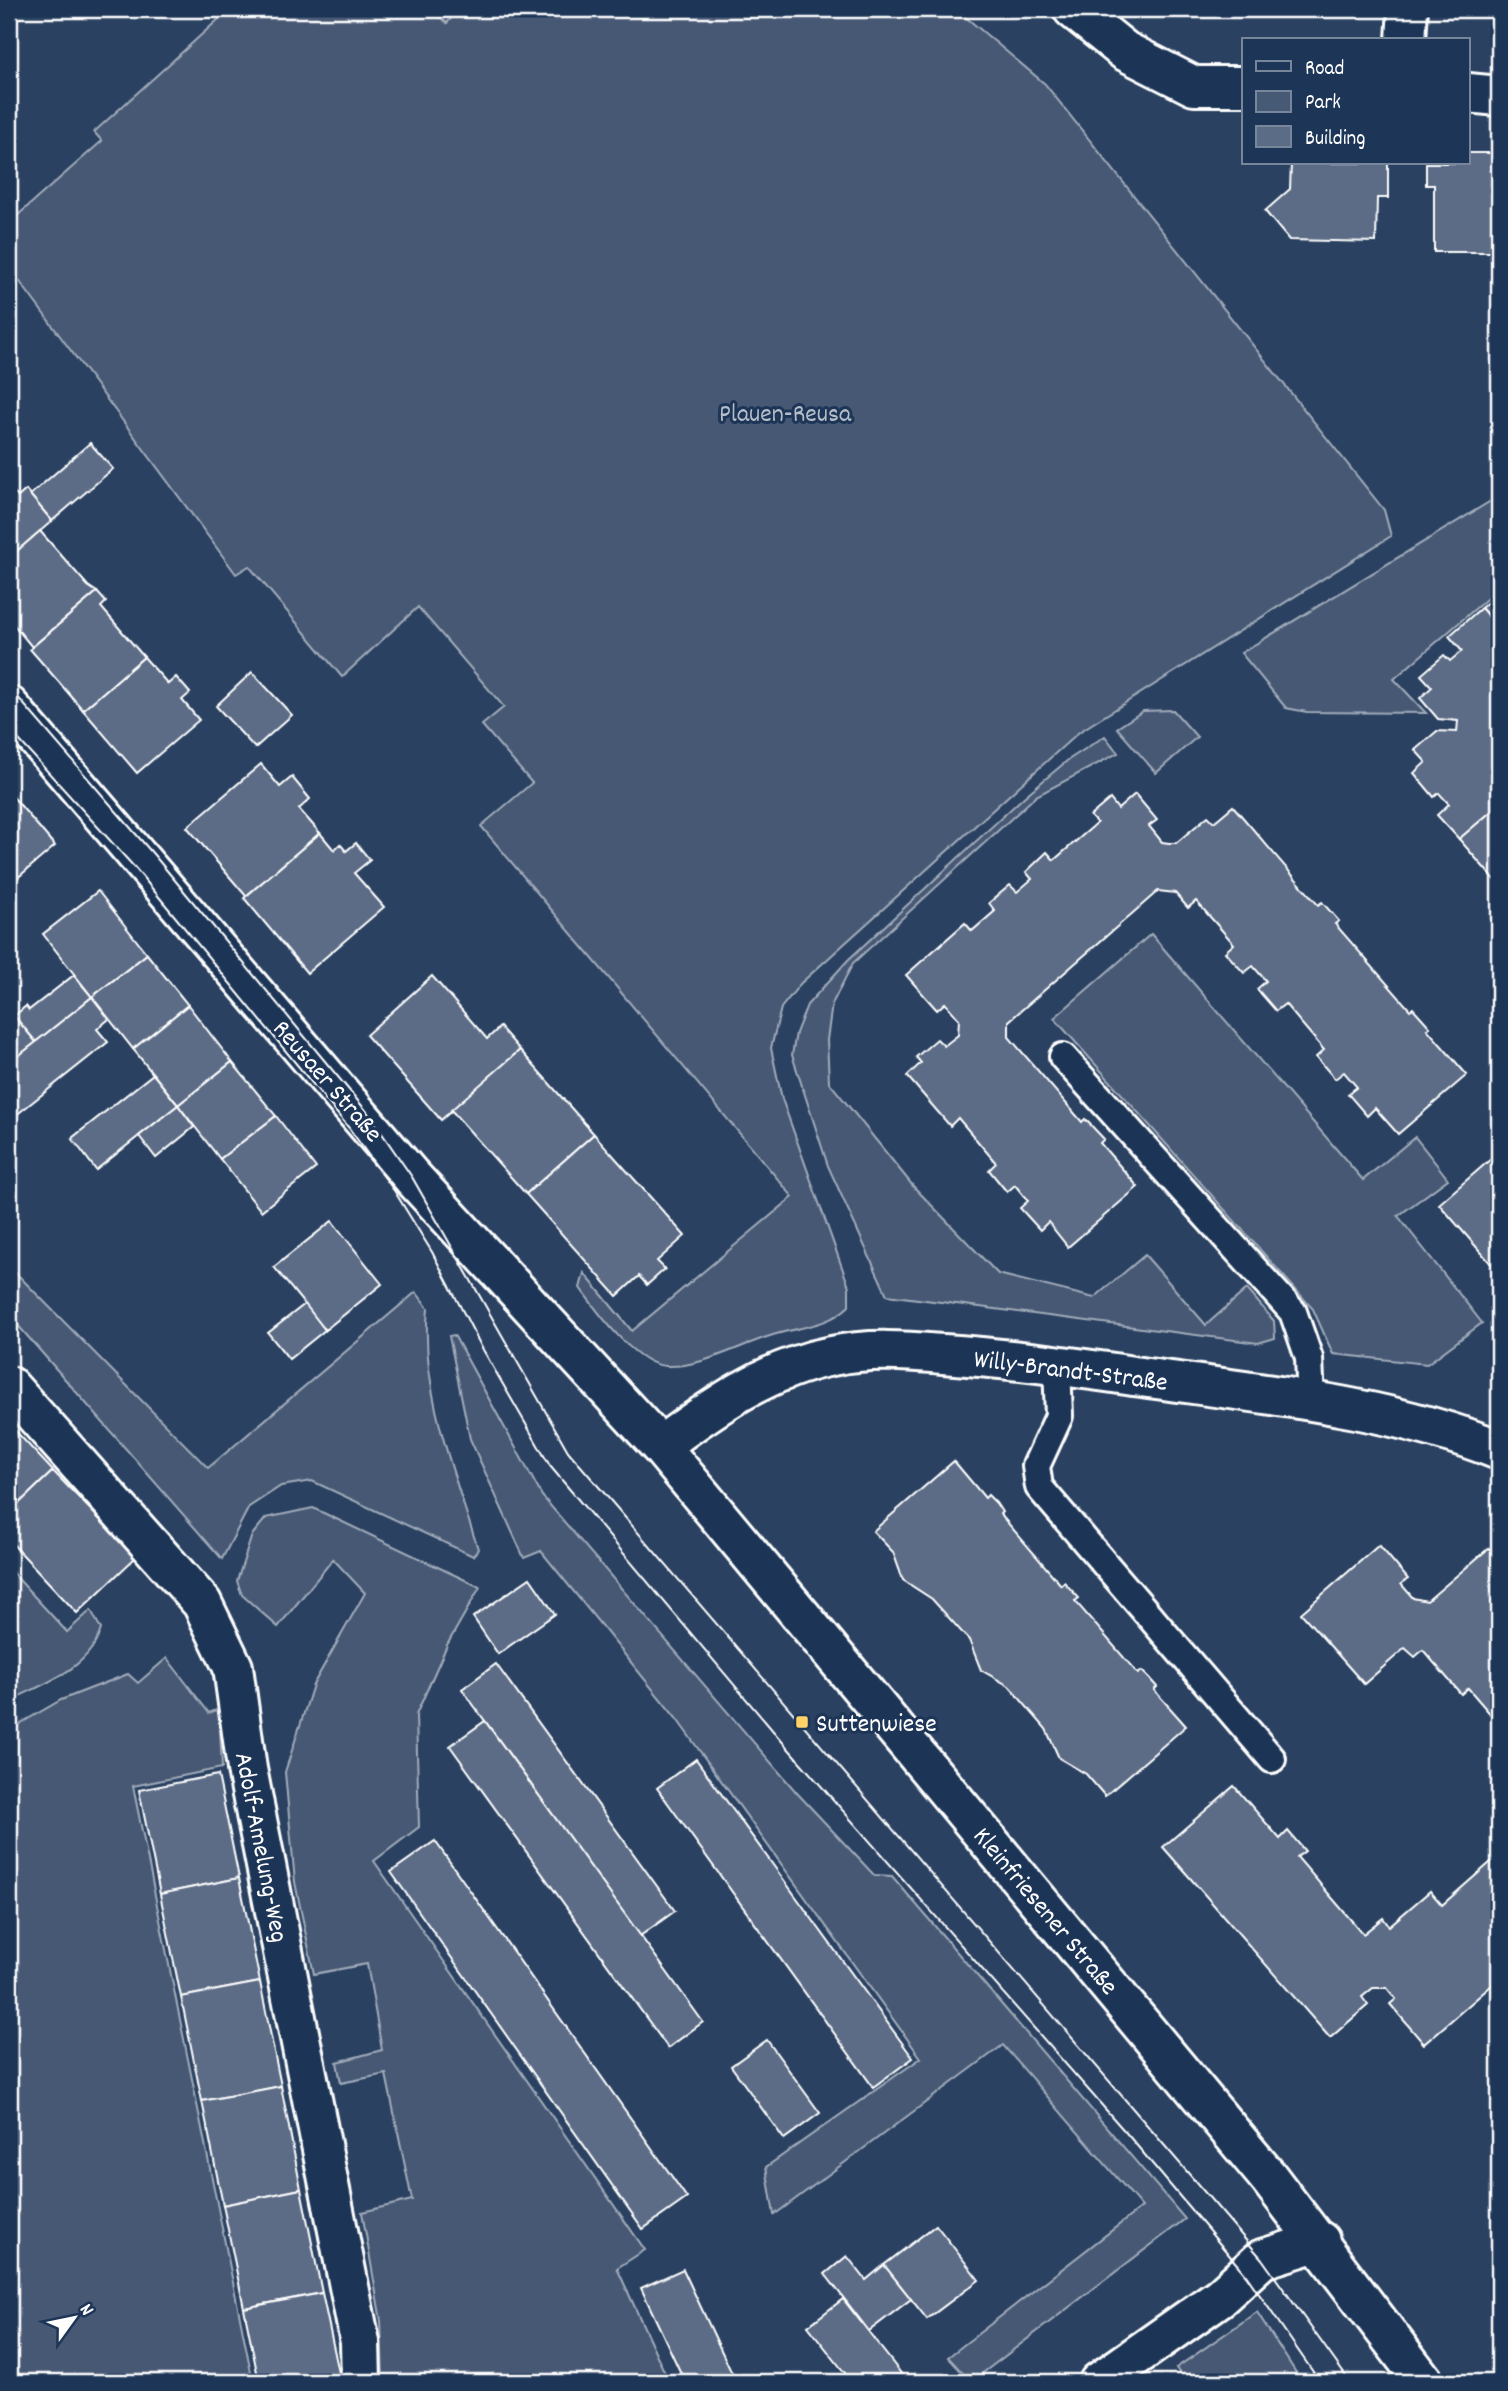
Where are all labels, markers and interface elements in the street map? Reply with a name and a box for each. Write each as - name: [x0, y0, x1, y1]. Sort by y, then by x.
- legend: [1242, 38, 1470, 164]
- text: Road: [1305, 55, 1344, 85]
- text: Park: [1305, 89, 1341, 119]
- text: Building: [1305, 125, 1365, 155]
- park label: Plauen-Reusa: [719, 397, 852, 434]
- street label: Reusaer Straße: [262, 1013, 390, 1152]
- street label: Willy-Brandt-Straße: [972, 1342, 1170, 1403]
- place label: Suttenwiese: [816, 1707, 937, 1744]
- marker: Suttenwiese: [794, 1714, 810, 1730]
- street label: Adolf-Amelung-Weg: [223, 1749, 296, 1946]
- street label: Kleinfriesener Straße: [963, 1820, 1126, 2004]
- north arrow: [38, 2282, 108, 2352]
- text: N: [71, 2299, 99, 2322]

